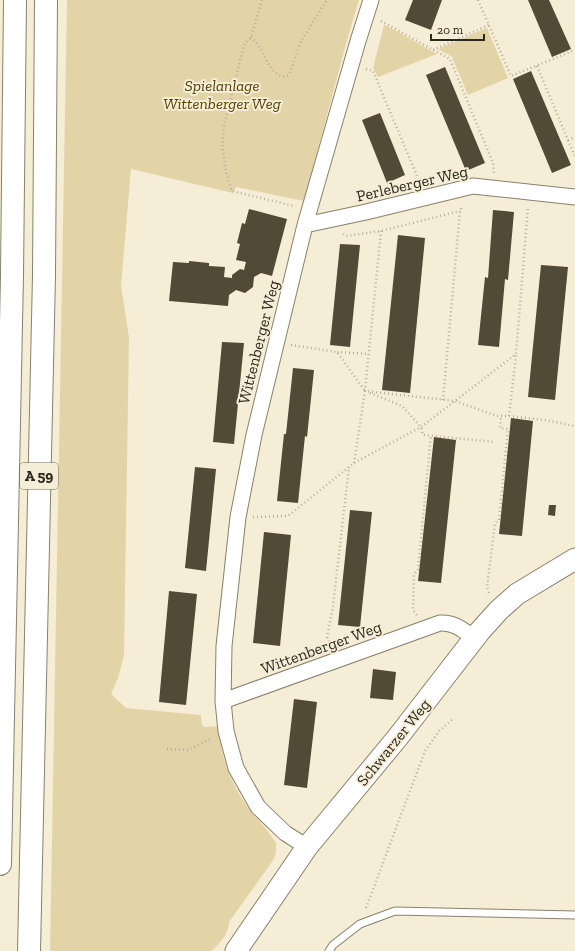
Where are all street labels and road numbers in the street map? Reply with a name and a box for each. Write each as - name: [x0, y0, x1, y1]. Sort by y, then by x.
- street label: Perleberger Weg: [354, 161, 470, 206]
- street label: Wittenberger Weg: [234, 278, 283, 406]
- road number: A 59: [20, 463, 58, 489]
- street label: Wittenberger Weg: [258, 617, 384, 678]
- street label: Schwarzer Weg: [353, 695, 434, 790]

